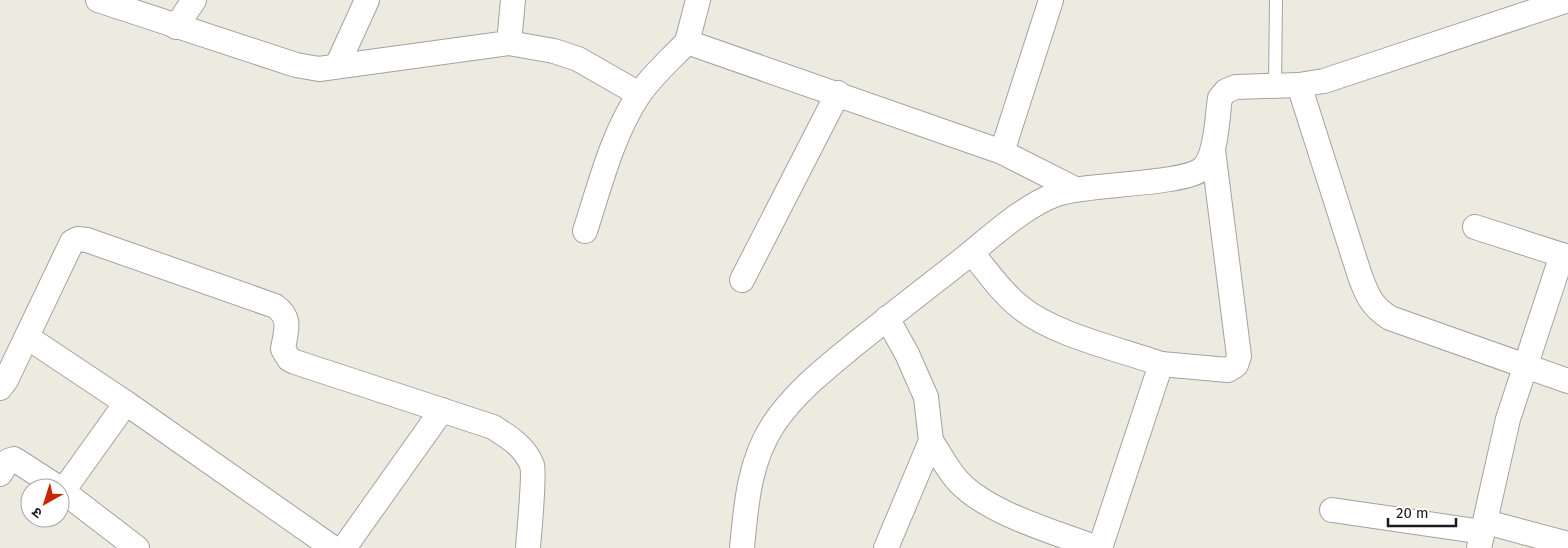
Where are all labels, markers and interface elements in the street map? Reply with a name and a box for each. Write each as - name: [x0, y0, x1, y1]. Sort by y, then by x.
- north arrow: [20, 478, 70, 528]
- scale bar: [1388, 496, 1456, 528]
- text: उ: [28, 503, 46, 522]
- text: 20 m: [1396, 504, 1429, 522]

